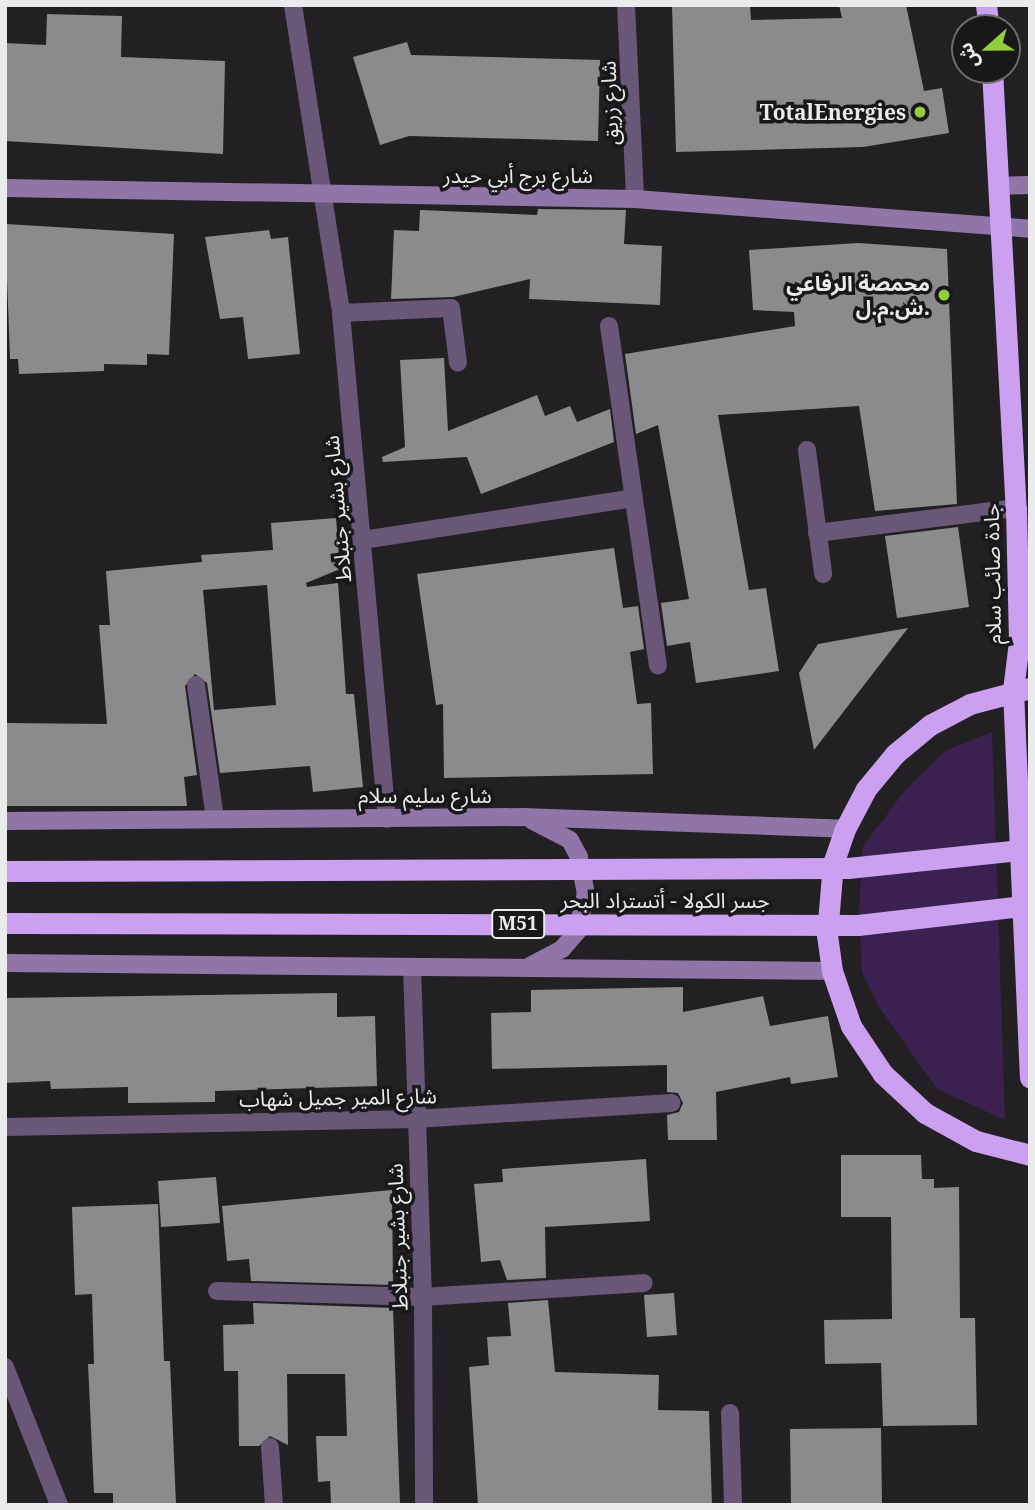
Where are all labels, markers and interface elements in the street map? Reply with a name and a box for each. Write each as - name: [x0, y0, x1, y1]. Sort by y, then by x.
- north arrow: [951, 14, 1021, 84]
- text: ش: [951, 39, 985, 73]
- street label: شارع زريق: [595, 60, 623, 146]
- place label: TotalEnergies: [760, 99, 906, 125]
- marker: TotalEnergies: [912, 104, 928, 120]
- street label: شارع برج أبي حيدر: [443, 162, 593, 188]
- place label: محمصة الرفاعي ش.م.ل.: [786, 270, 930, 320]
- marker: محمصة الرفاعي ش.م.ل.: [936, 287, 952, 303]
- street label: شارع بشير جنبلاط: [318, 434, 356, 584]
- street label: جادة صائب سلام: [978, 503, 1006, 645]
- street label: شارع سليم سلام: [358, 782, 492, 808]
- street label: جسر الكولا - أتستراد البحر: [560, 887, 770, 913]
- road number: M51: [490, 908, 546, 940]
- street label: شارع المير جميل شهاب: [239, 1083, 437, 1111]
- street label: شارع بشير جنبلاط: [382, 1163, 412, 1311]

